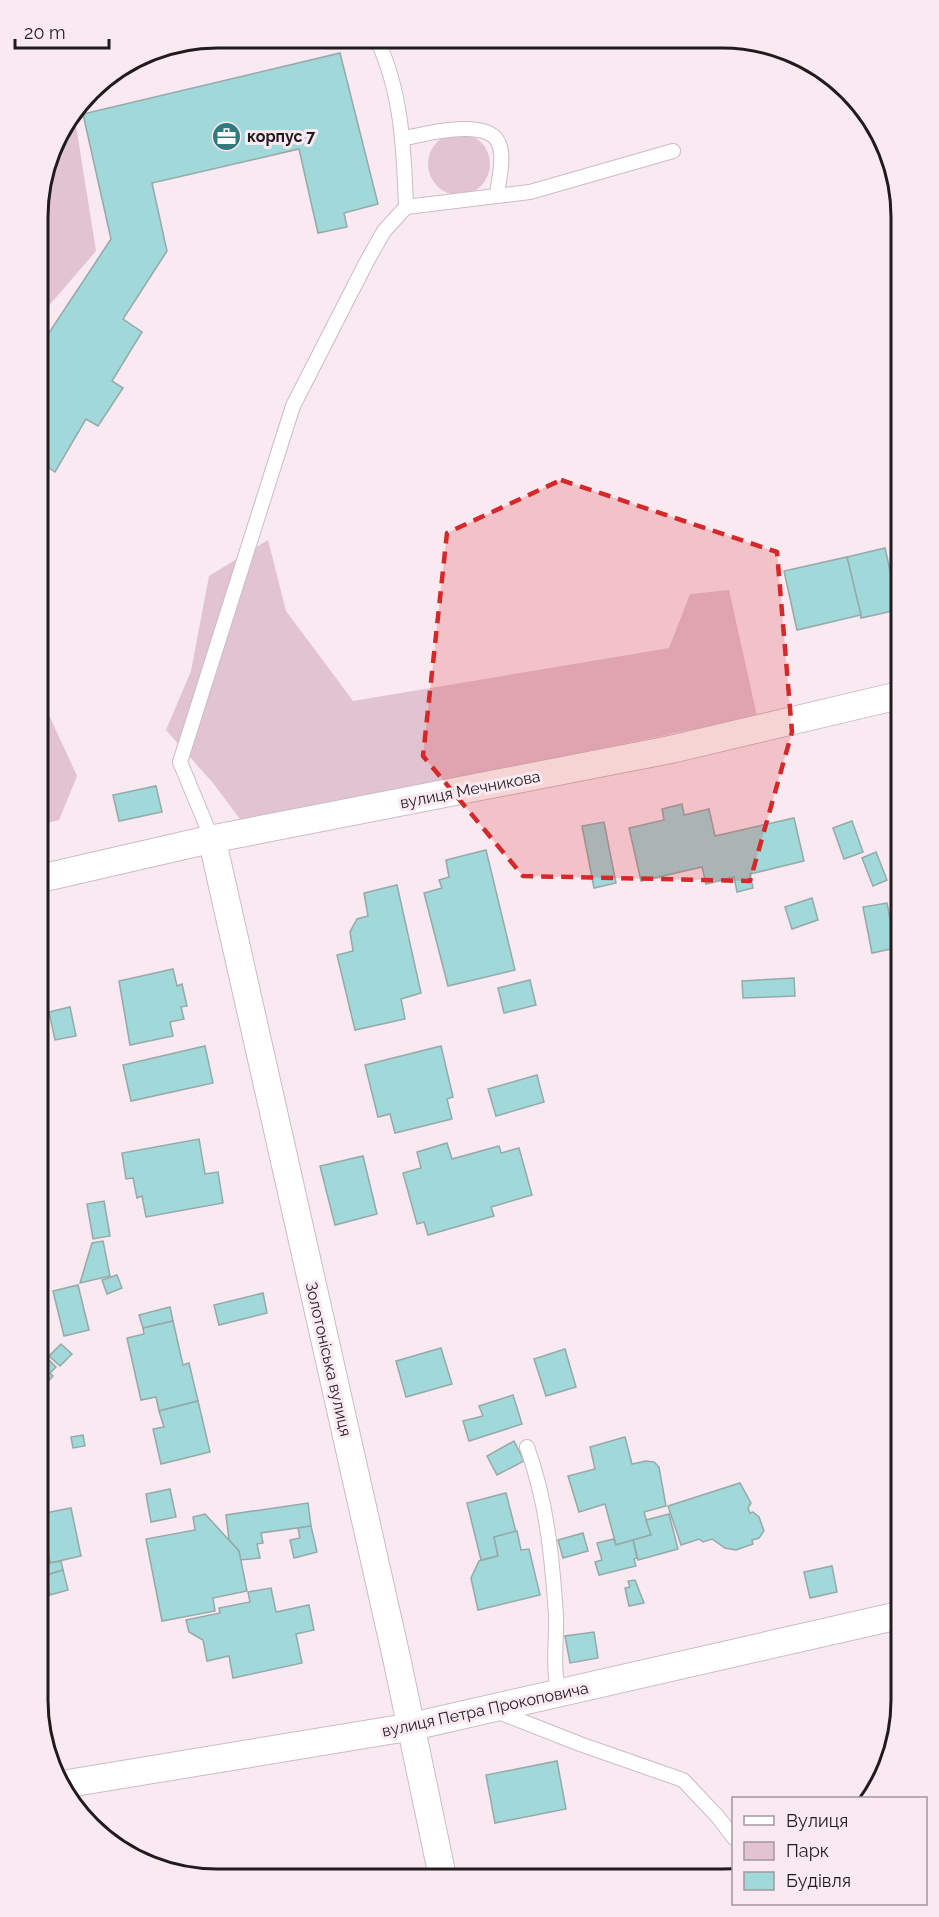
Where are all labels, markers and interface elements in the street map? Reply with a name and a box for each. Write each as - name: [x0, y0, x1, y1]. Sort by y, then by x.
- scale bar: [15, 12, 110, 50]
- text: 20 m: [24, 22, 66, 43]
- office icon: корпус 7: [210, 120, 242, 152]
- place label: корпус 7: [247, 127, 315, 146]
- street label: вулиця Мечникова: [398, 767, 542, 812]
- street label: Золотоніська вулиця: [301, 1280, 356, 1438]
- street label: вулиця Петра Прокоповича: [380, 1678, 590, 1741]
- legend: [732, 1797, 927, 1905]
- text: Вулиця: [786, 1810, 848, 1831]
- text: Парк: [786, 1840, 829, 1861]
- text: Будівля: [786, 1870, 851, 1891]

